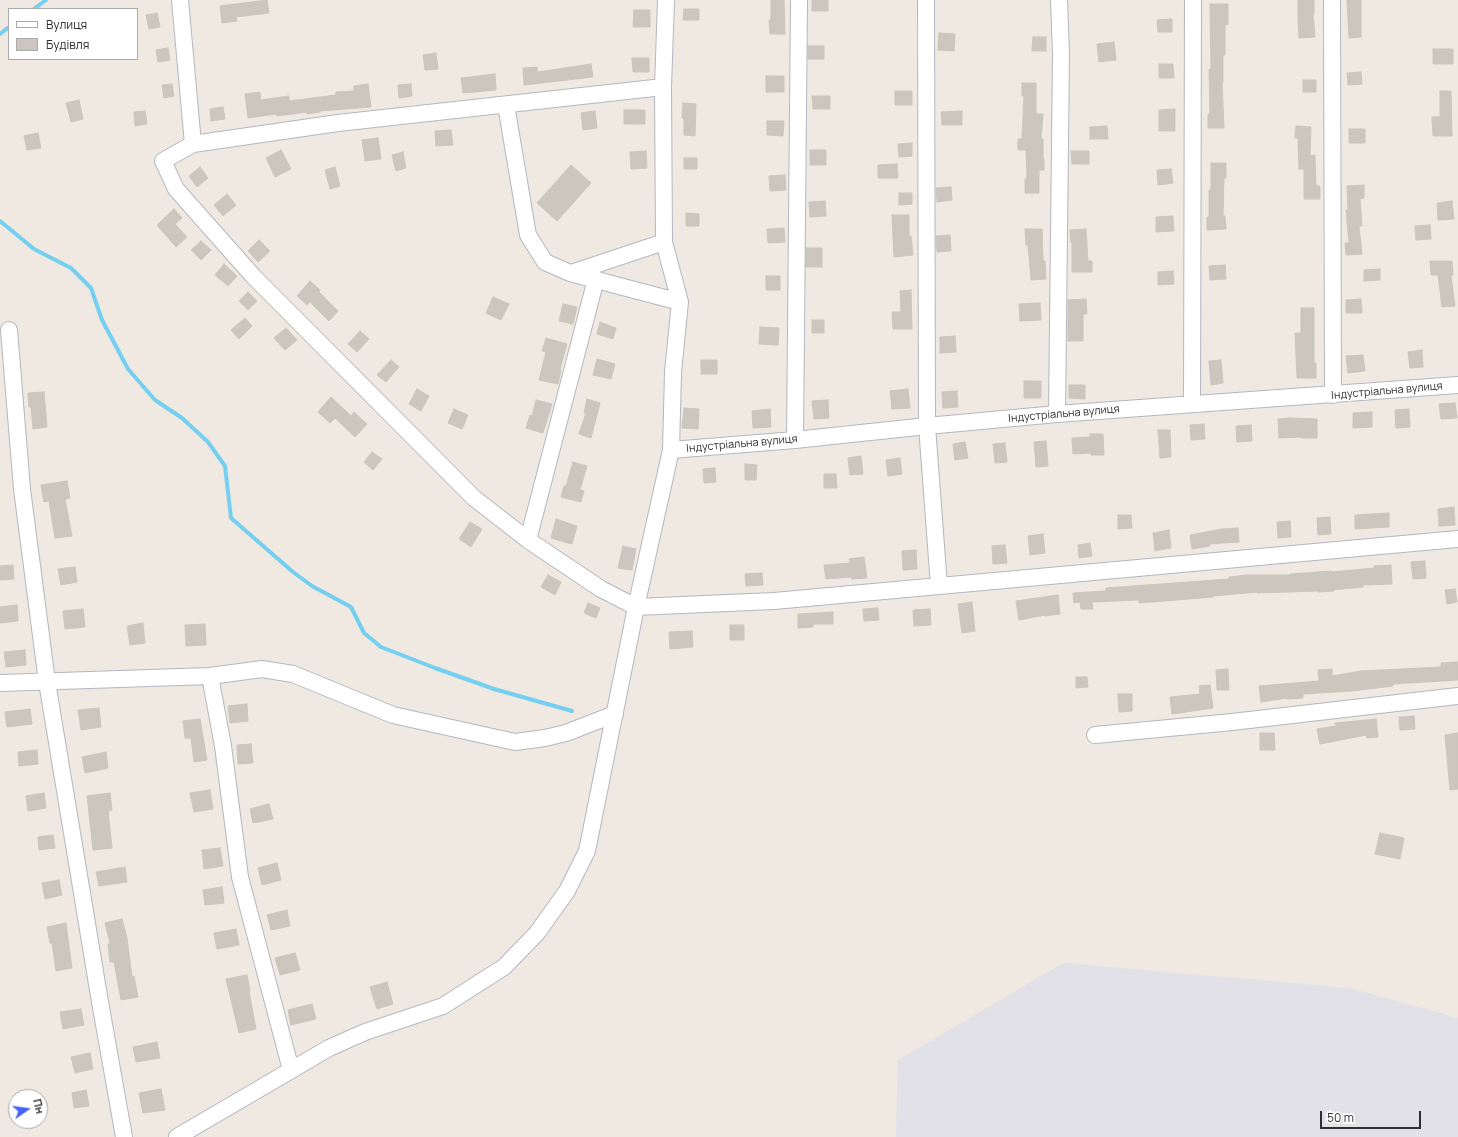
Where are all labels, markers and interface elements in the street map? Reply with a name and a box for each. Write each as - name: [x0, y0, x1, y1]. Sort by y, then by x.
- legend: [8, 8, 138, 60]
- text: Вулиця: [46, 16, 87, 33]
- text: Будівля: [46, 36, 89, 53]
- street label: Індустріальна вулиця: [1331, 380, 1443, 402]
- street label: Індустріальна вулиця: [1008, 403, 1120, 425]
- street label: Індустріальна вулиця: [686, 433, 798, 455]
- north arrow: [8, 1089, 48, 1129]
- text: Пн: [30, 1097, 48, 1115]
- scale bar: [1322, 1103, 1423, 1129]
- text: 50 m: [1327, 1109, 1354, 1126]

